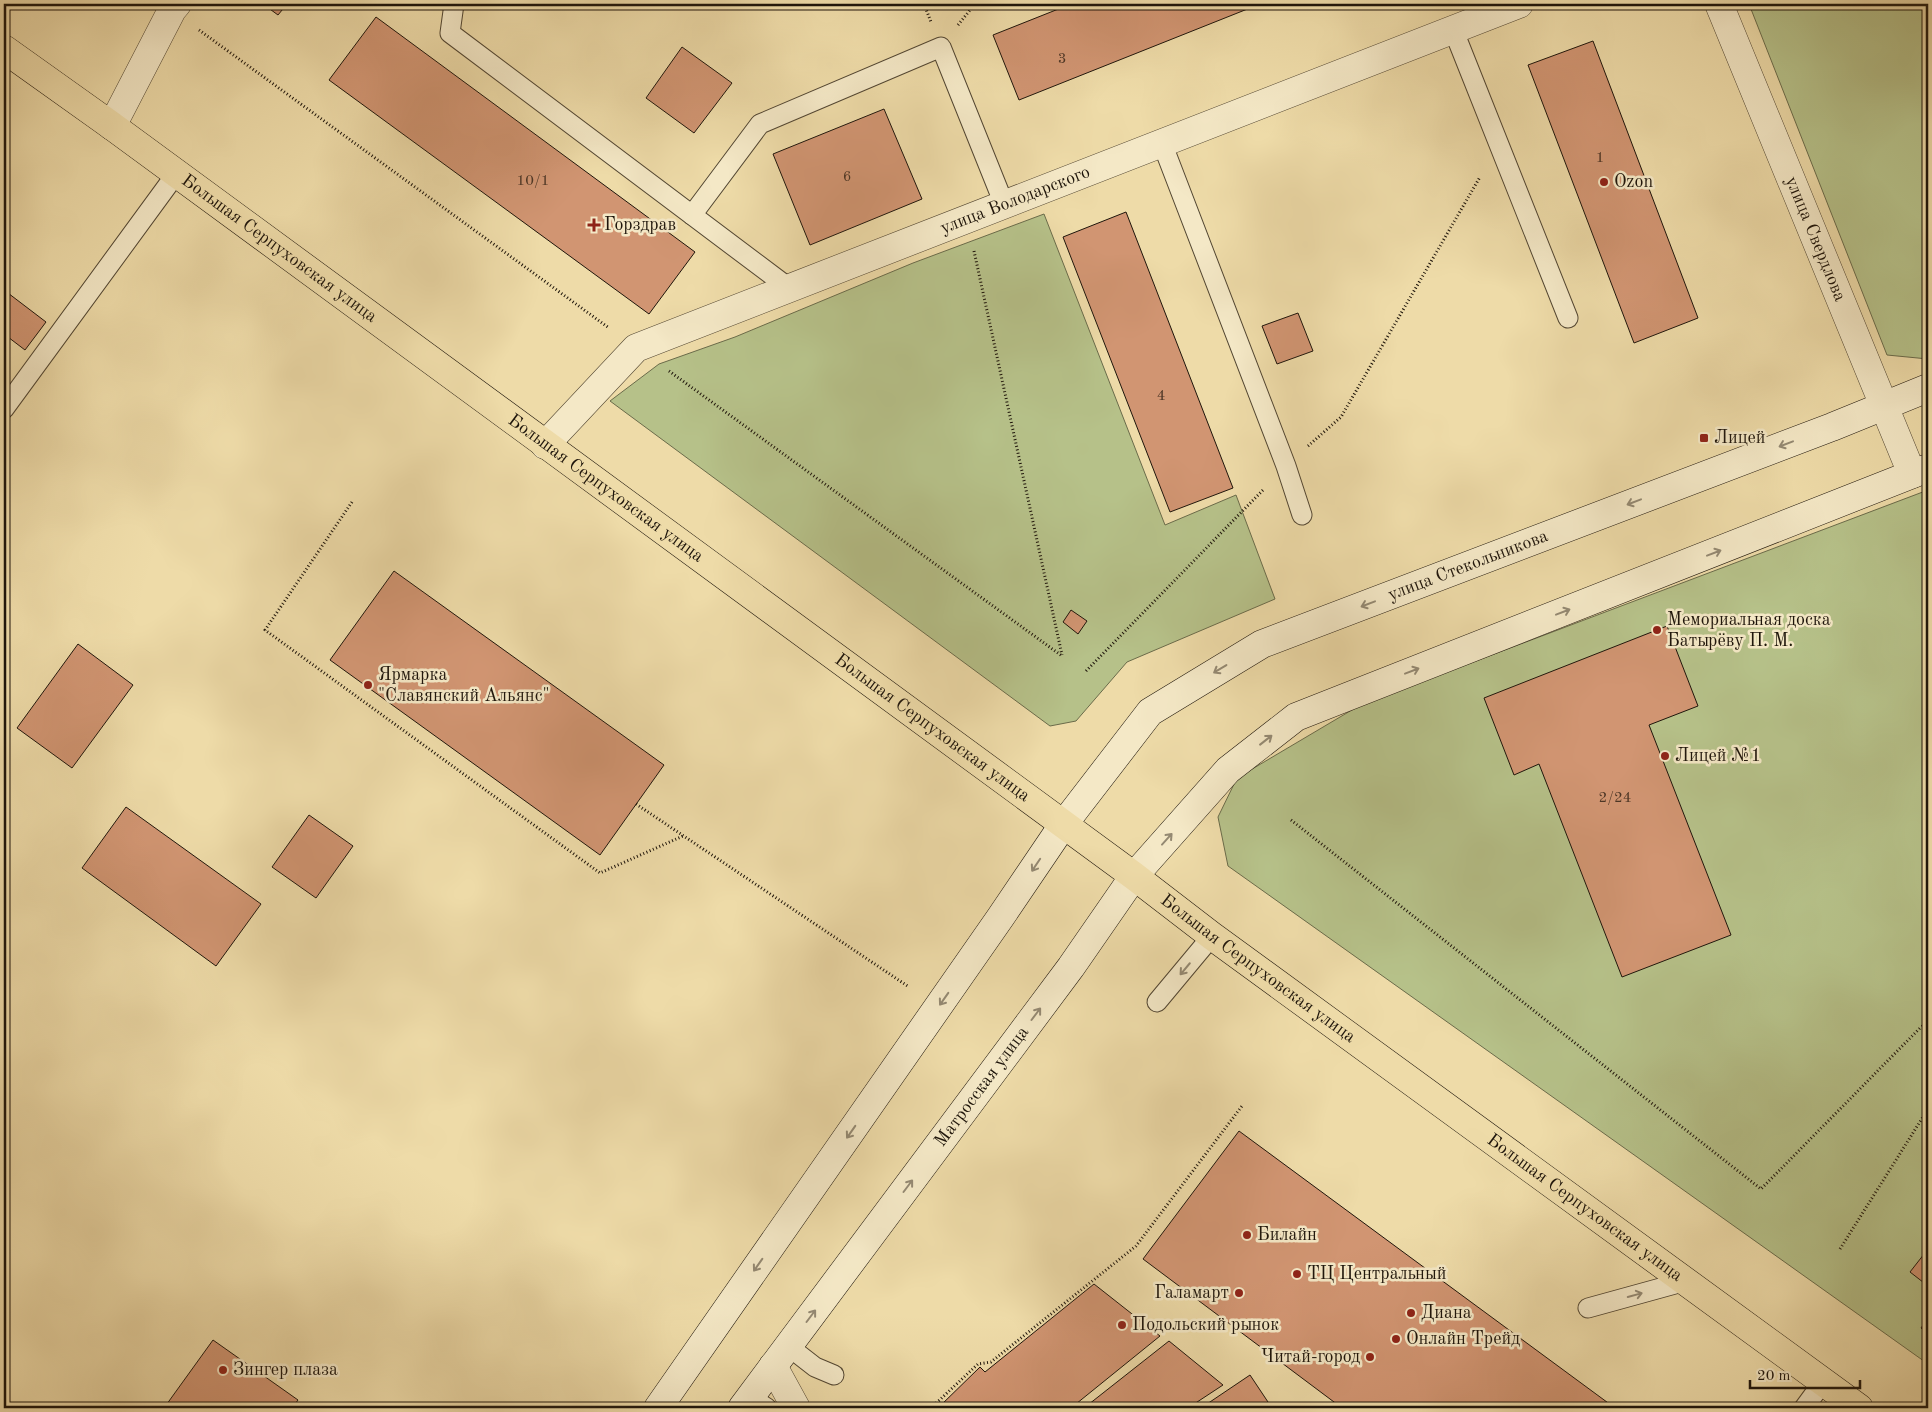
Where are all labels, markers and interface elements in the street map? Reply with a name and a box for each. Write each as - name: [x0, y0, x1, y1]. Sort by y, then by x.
- house number: 3: [1058, 52, 1066, 67]
- house number: 1: [1596, 151, 1604, 166]
- street label: улица Володарского: [938, 163, 1093, 237]
- house number: 6: [843, 170, 851, 185]
- street label: Большая Серпуховская улица: [178, 171, 380, 326]
- place label: Ozon: [1614, 173, 1653, 191]
- house number: 10/1: [517, 174, 549, 189]
- street label: улица Свердлова: [1782, 174, 1849, 304]
- marker: Ozon: [1598, 176, 1610, 188]
- place label: Горздрав: [604, 216, 676, 234]
- marker: Горздрав: [588, 219, 600, 231]
- house number: 4: [1157, 389, 1165, 404]
- street label: Большая Серпуховская улица: [505, 411, 707, 566]
- place label: Лицeй: [1714, 429, 1766, 447]
- marker: Лицeй: [1698, 432, 1710, 444]
- one-way arrow: [1779, 440, 1794, 450]
- one-way arrow: [1627, 499, 1642, 508]
- street label: улица Стекольникова: [1386, 527, 1551, 604]
- one-way arrow: [1707, 547, 1722, 556]
- one-way arrow: [1361, 600, 1376, 609]
- one-way arrow: [1555, 607, 1570, 616]
- place label: Мемориальная доска Батырёву П. М.: [1667, 611, 1831, 650]
- marker: Мемориальная доска Батырёву П. М.: [1651, 624, 1663, 636]
- street label: Большая Серпуховская улица: [831, 650, 1033, 805]
- one-way arrow: [1213, 665, 1227, 675]
- place label: Ярмарка "Славянский Альянс": [378, 666, 550, 705]
- one-way arrow: [1404, 666, 1419, 675]
- marker: Ярмарка "Славянский Альянс": [362, 679, 374, 691]
- one-way arrow: [1259, 735, 1272, 746]
- place label: Лицeй №1: [1675, 747, 1761, 765]
- marker: Лицeй №1: [1659, 750, 1671, 762]
- house number: 2/24: [1599, 791, 1631, 806]
- one-way arrow: [1161, 833, 1172, 846]
- one-way arrow: [1031, 858, 1041, 872]
- street label: Большая Серпуховская улица: [1157, 891, 1359, 1046]
- one-way arrow: [1180, 962, 1191, 975]
- one-way arrow: [939, 992, 949, 1006]
- one-way arrow: [1031, 1008, 1042, 1021]
- street label: Матросская улица: [931, 1023, 1032, 1150]
- one-way arrow: [846, 1125, 856, 1139]
- street label: Большая Серпуховская улица: [1484, 1131, 1686, 1285]
- one-way arrow: [903, 1179, 913, 1193]
- place label: Билайн: [1257, 1226, 1317, 1244]
- marker: Билайн: [1241, 1229, 1253, 1241]
- one-way arrow: [753, 1258, 763, 1272]
- place label: ТЦ Центральный: [1307, 1265, 1447, 1283]
- marker: ТЦ Центральный: [1291, 1268, 1303, 1280]
- place label: Галамарт: [1154, 1284, 1229, 1302]
- marker: Галамарт: [1233, 1287, 1245, 1299]
- one-way arrow: [1627, 1290, 1643, 1299]
- place label: Диана: [1421, 1304, 1472, 1322]
- marker: Диана: [1405, 1307, 1417, 1319]
- one-way arrow: [805, 1310, 816, 1323]
- place label: Подольский рынок: [1132, 1316, 1279, 1334]
- marker: Подольский рынок: [1116, 1319, 1128, 1331]
- place label: Онлайн Трейд: [1406, 1330, 1520, 1348]
- marker: Онлайн Трейд: [1390, 1333, 1402, 1345]
- place label: Читай-город: [1261, 1348, 1360, 1366]
- marker: Читай-город: [1364, 1351, 1376, 1363]
- scale bar: [1750, 1357, 1860, 1389]
- place label: Зингер плаза: [233, 1361, 338, 1379]
- marker: Зингер плаза: [217, 1364, 229, 1376]
- text: 20 m: [1757, 1369, 1791, 1384]

